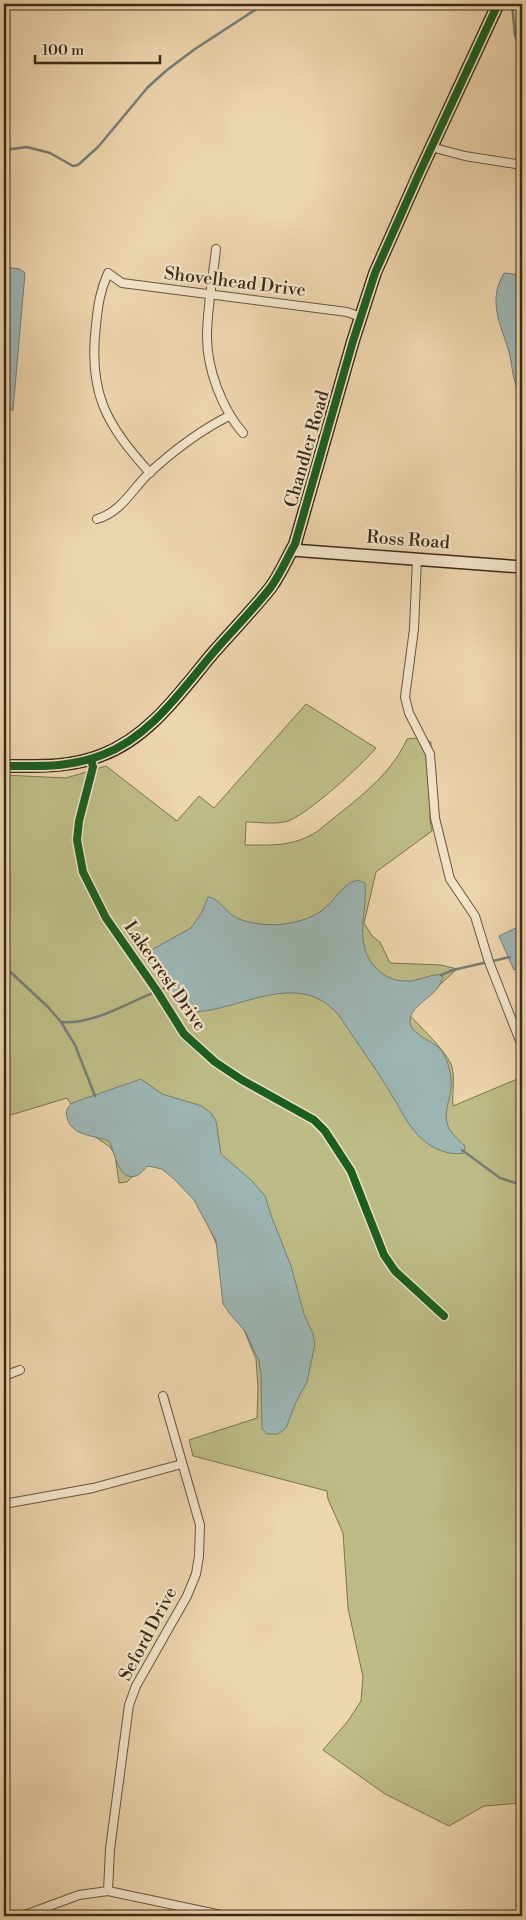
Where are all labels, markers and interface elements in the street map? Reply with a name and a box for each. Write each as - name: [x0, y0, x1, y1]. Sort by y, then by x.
- scale bar: [35, 32, 160, 64]
- text: 100 m: [42, 41, 84, 60]
- street label: Shovelhead Drive: [163, 262, 307, 302]
- street label: Chandler Road: [279, 387, 335, 510]
- street label: Ross Road: [365, 526, 451, 554]
- street label: Lakecrest Drive: [119, 917, 211, 1035]
- street label: Seford Drive: [114, 1583, 182, 1685]

